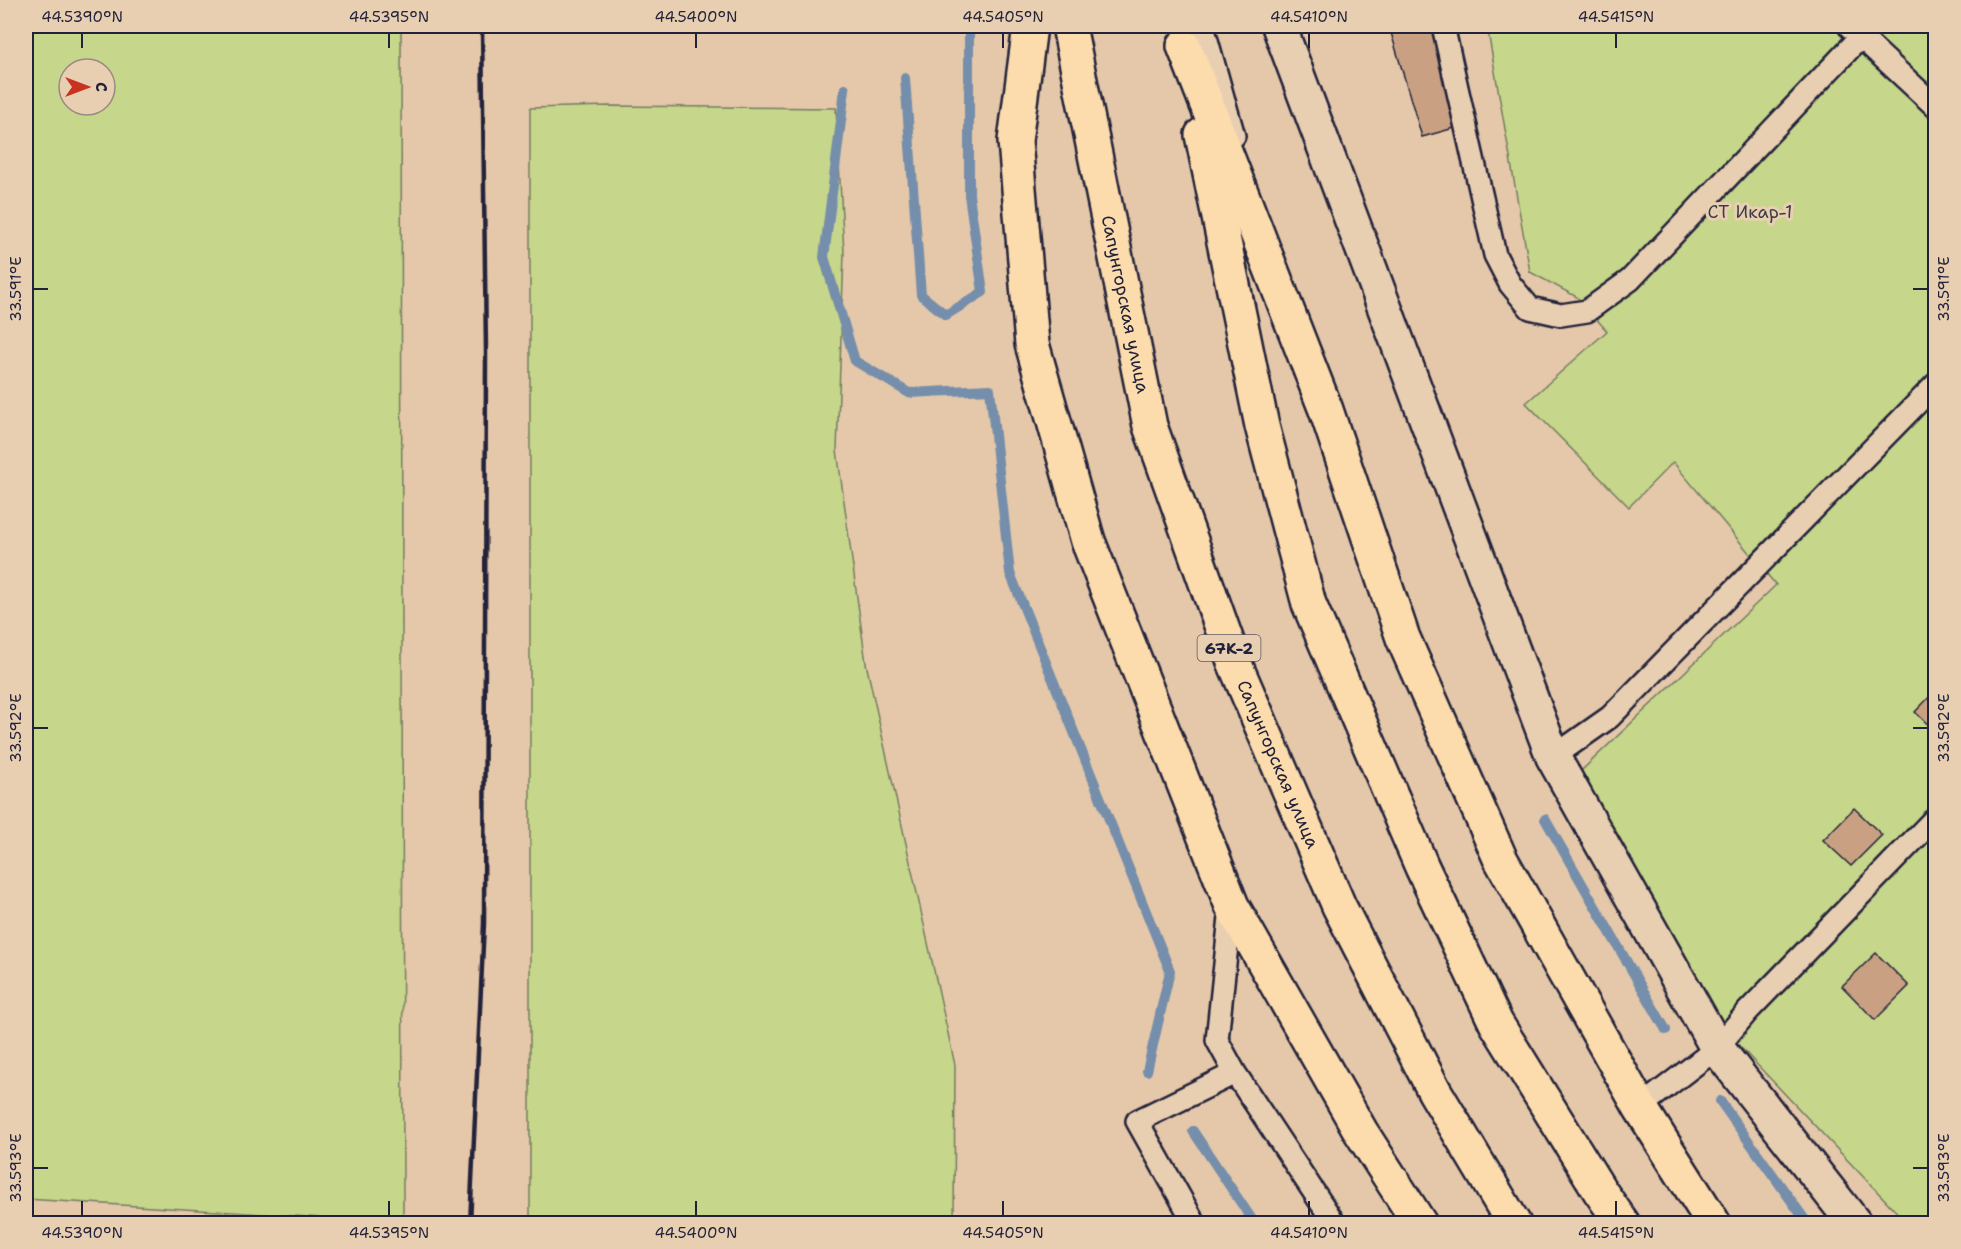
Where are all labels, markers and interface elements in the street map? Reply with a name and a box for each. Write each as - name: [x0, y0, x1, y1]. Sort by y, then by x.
- text: 44.5390°N: [41, 7, 123, 27]
- text: 44.5395°N: [349, 7, 429, 27]
- text: 44.5400°N: [655, 7, 737, 27]
- text: 44.5405°N: [962, 7, 1044, 27]
- text: 44.5410°N: [1270, 7, 1348, 27]
- text: 44.5415°N: [1578, 7, 1654, 27]
- north arrow: [57, 57, 117, 117]
- text: С: [91, 82, 112, 92]
- park label: СТ Икар-1: [1708, 200, 1792, 224]
- street label: Сапунгорская улица: [1096, 213, 1155, 396]
- text: 33.591°E: [6, 256, 26, 322]
- text: 33.591°E: [1934, 256, 1954, 322]
- road number: 67К-2: [1198, 635, 1260, 661]
- street label: Сапунгорская улица: [1231, 676, 1325, 852]
- text: 33.592°E: [6, 693, 26, 763]
- text: 33.592°E: [1934, 693, 1954, 763]
- text: 33.593°E: [6, 1133, 26, 1203]
- text: 33.593°E: [1934, 1133, 1954, 1203]
- text: 44.5390°N: [41, 1223, 123, 1243]
- text: 44.5395°N: [349, 1223, 429, 1243]
- text: 44.5400°N: [655, 1223, 737, 1243]
- text: 44.5405°N: [962, 1223, 1044, 1243]
- text: 44.5410°N: [1270, 1223, 1348, 1243]
- text: 44.5415°N: [1578, 1223, 1654, 1243]

